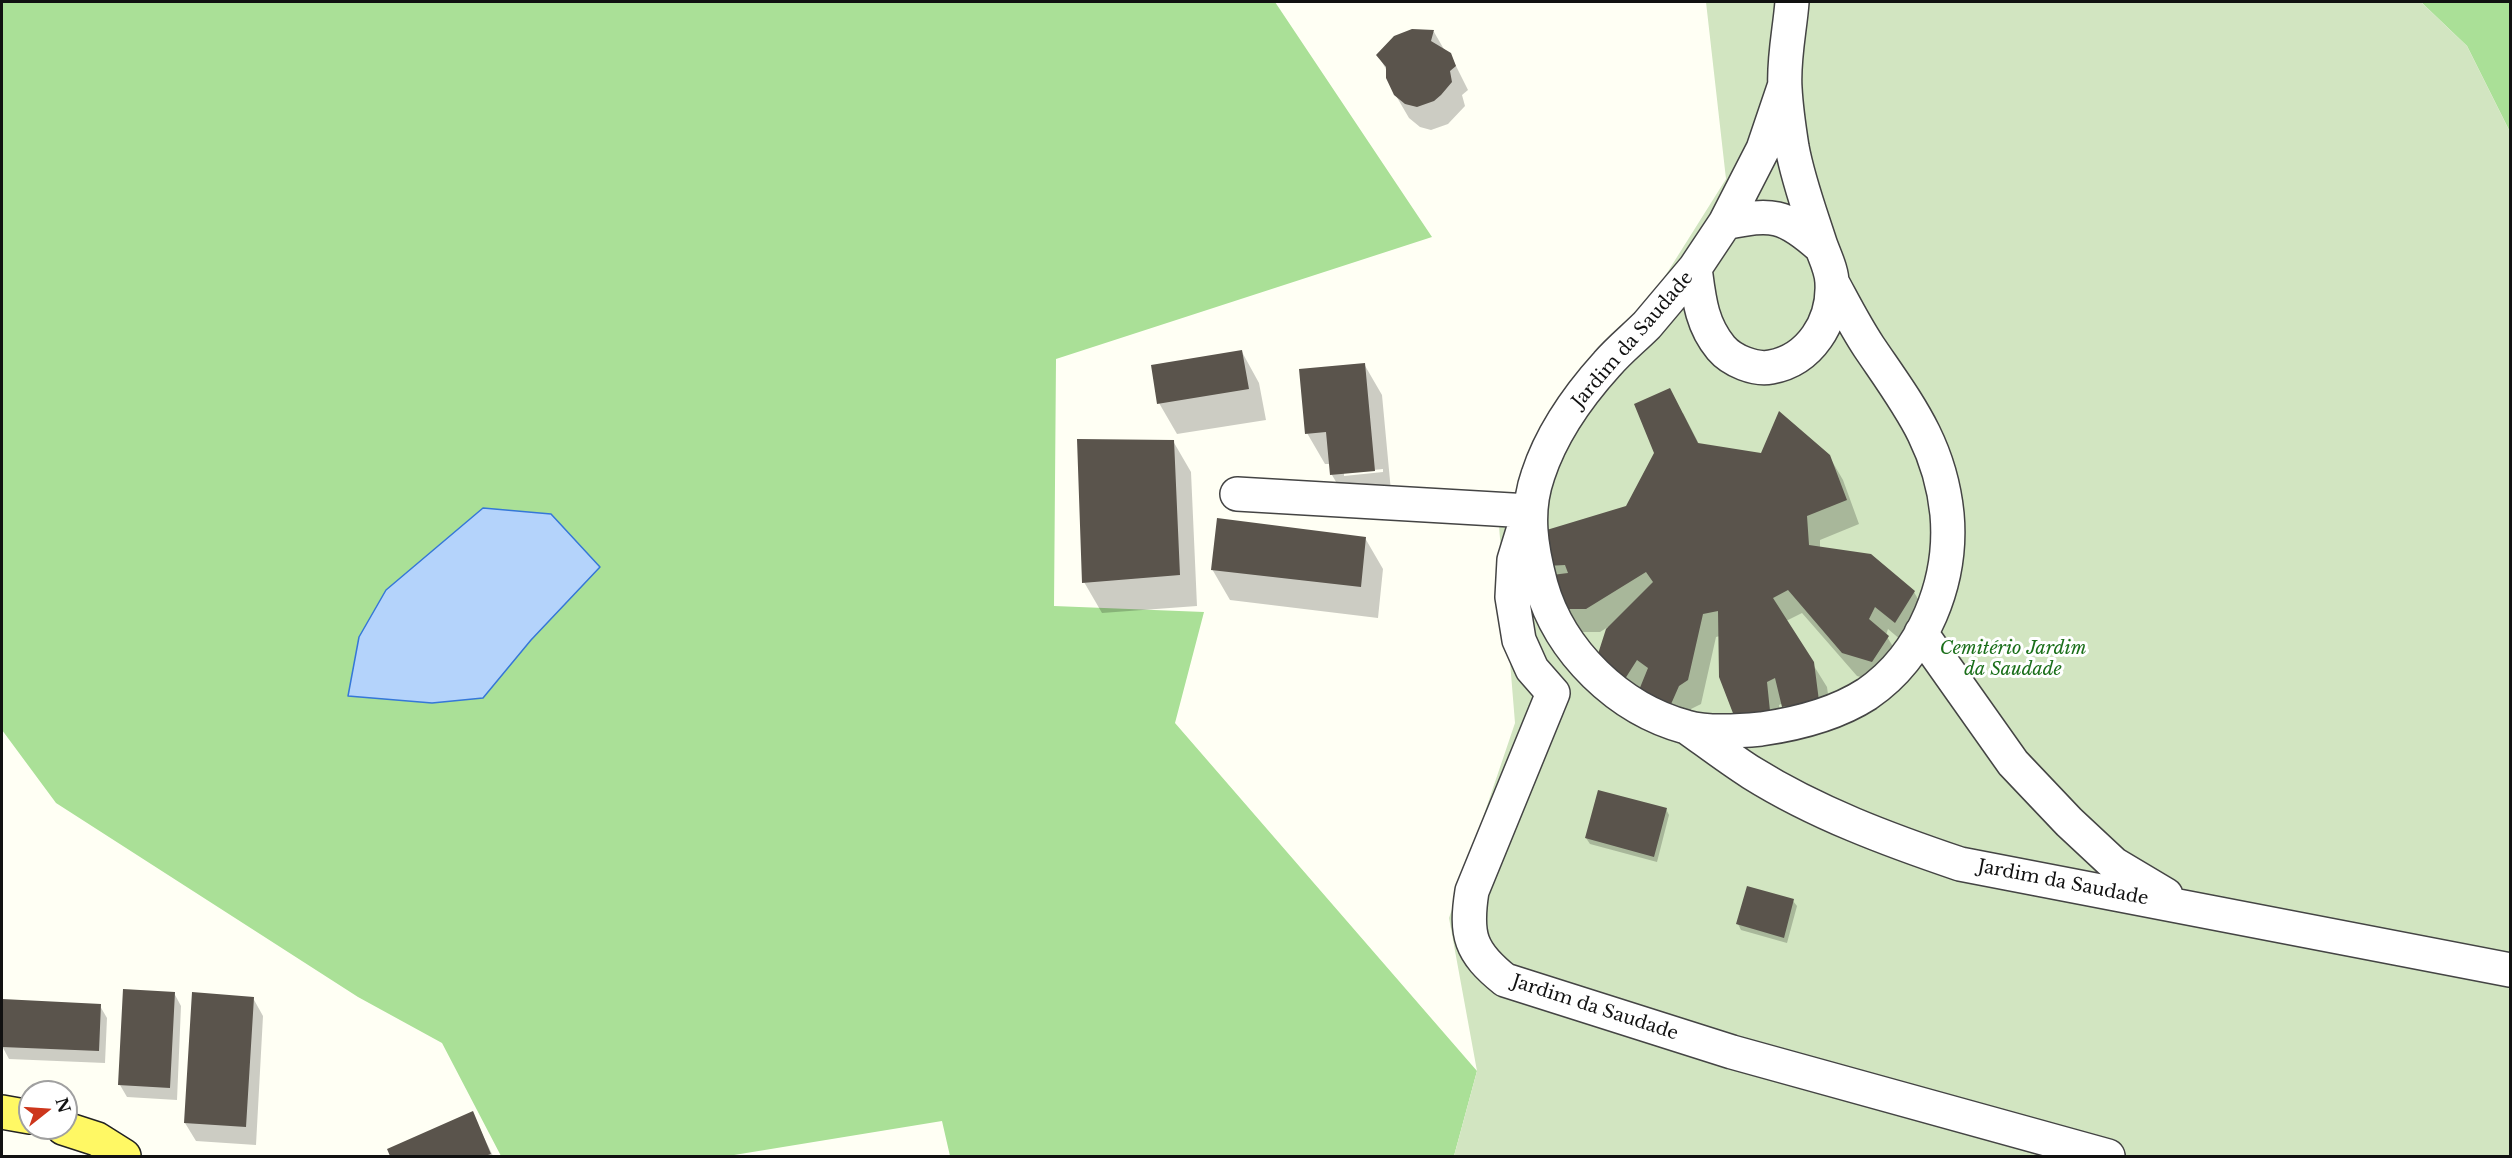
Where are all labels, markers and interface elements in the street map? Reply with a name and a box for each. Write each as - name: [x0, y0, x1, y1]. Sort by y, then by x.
- street label: Jardim da Saudade: [1568, 268, 1698, 412]
- park label: Cemitério Jardim da Saudade: [1940, 638, 2086, 680]
- street label: Jardim da Saudade: [1976, 856, 2150, 910]
- street label: Jardim da Saudade: [1509, 971, 1681, 1045]
- north arrow: [18, 1080, 78, 1140]
- text: N: [52, 1095, 75, 1115]

